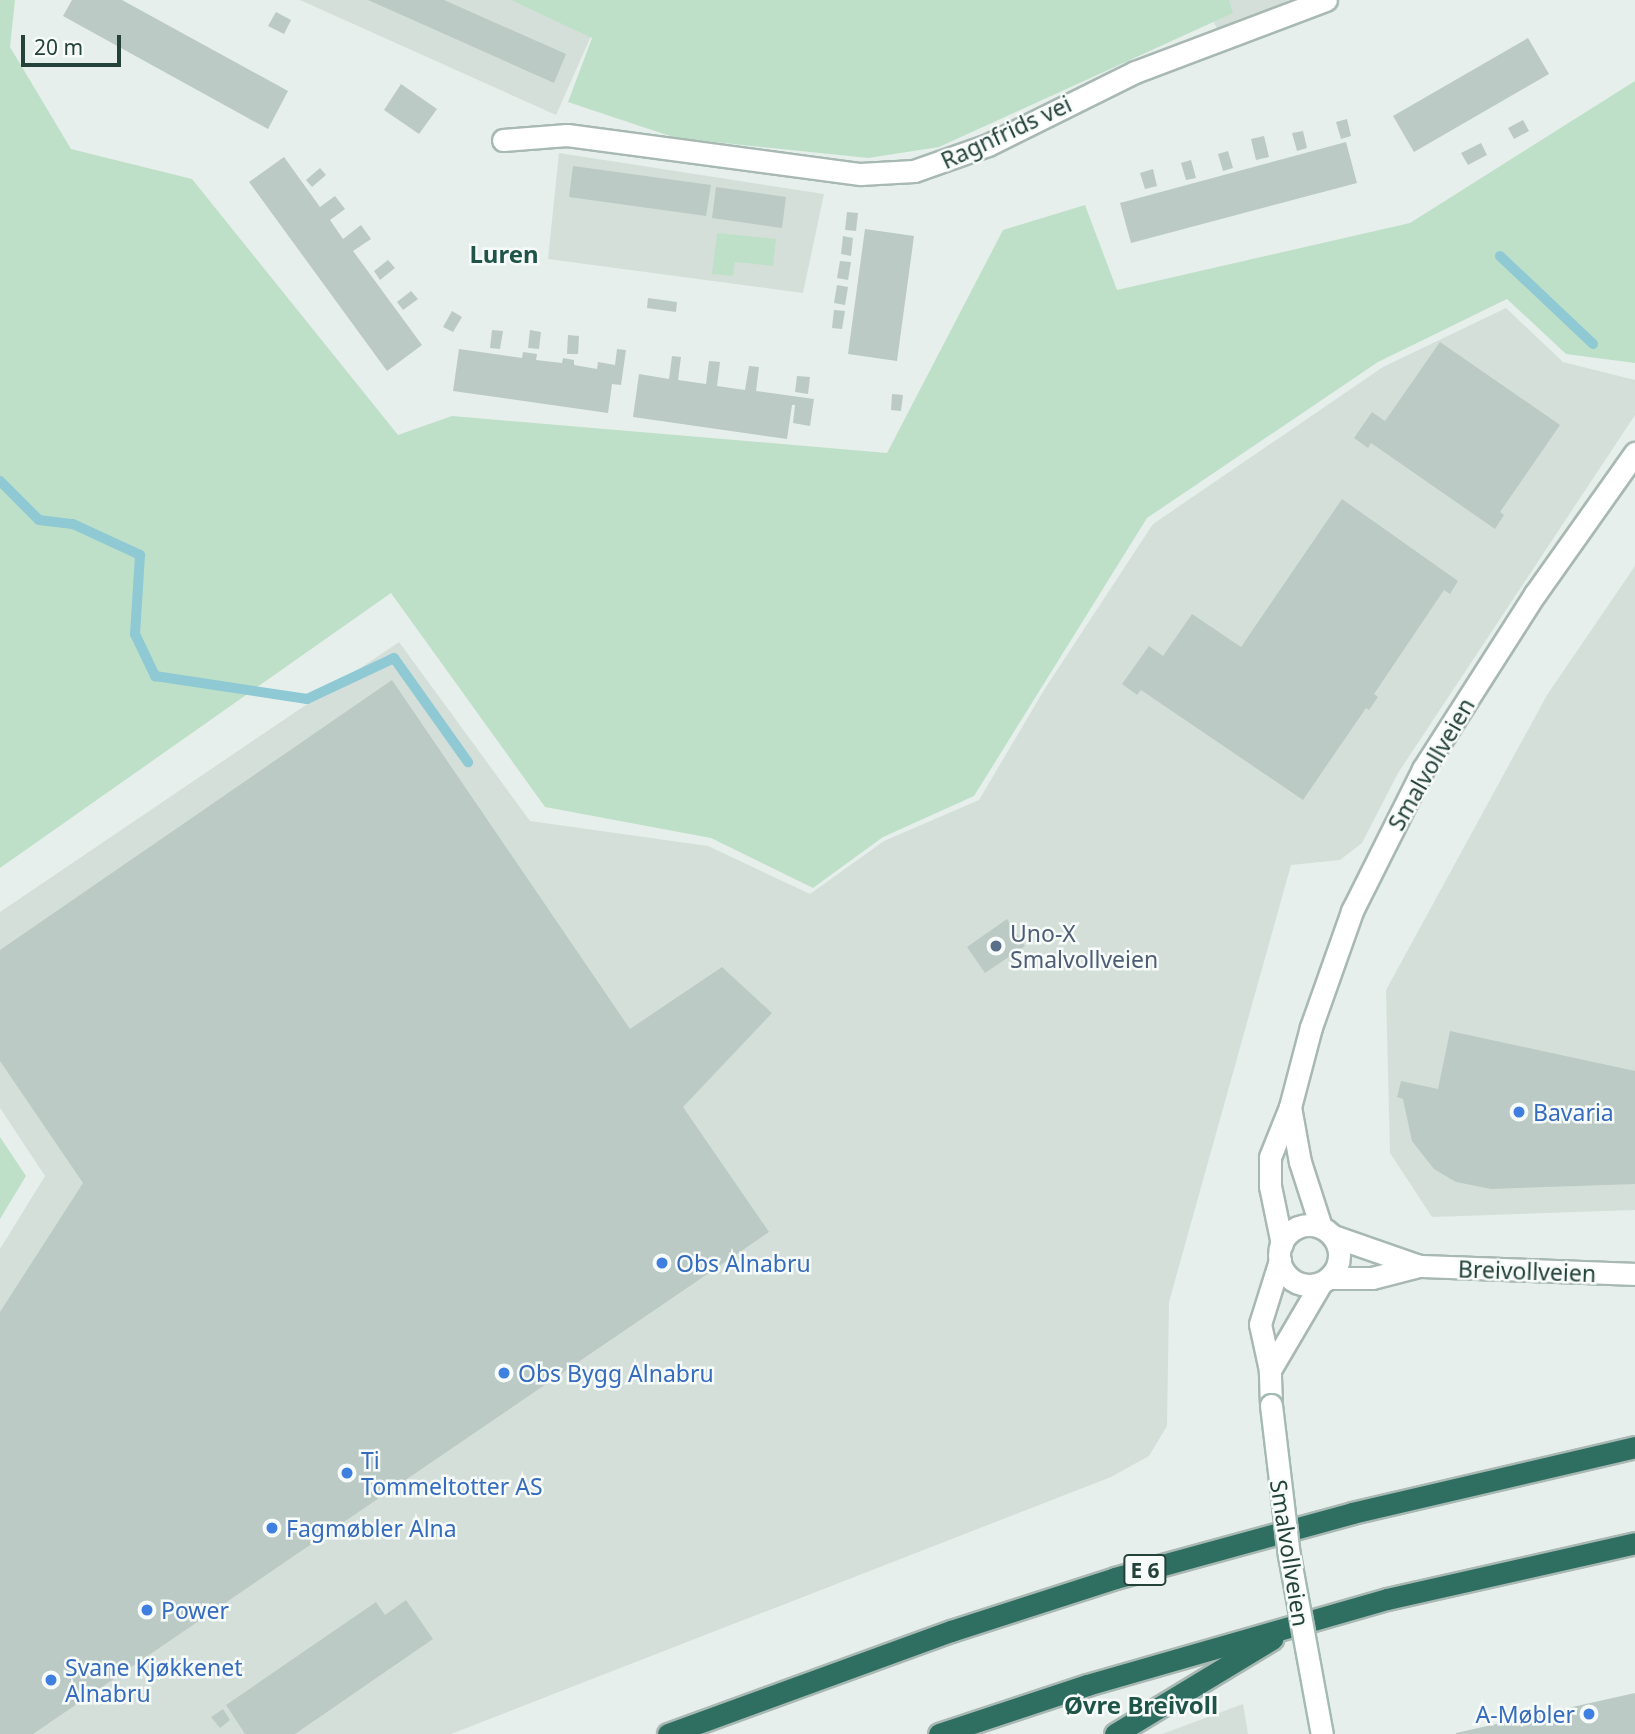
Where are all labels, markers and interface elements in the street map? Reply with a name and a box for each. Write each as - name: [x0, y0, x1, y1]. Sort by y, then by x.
- scale bar: [24, 21, 124, 65]
- text: 20 m: [34, 33, 83, 61]
- street label: Ragnfrids vei: [936, 90, 1076, 174]
- district label: Luren: [469, 240, 539, 268]
- street label: Smalvollveien: [1382, 693, 1480, 835]
- place label: Uno-X Smalvollveien: [1010, 919, 1158, 973]
- marker: Uno-X Smalvollveien: [988, 938, 1004, 954]
- place label: Bavaria: [1533, 1098, 1614, 1126]
- marker: Bavaria: [1511, 1104, 1527, 1120]
- place label: Obs Alnabru: [676, 1249, 811, 1277]
- marker: Obs Alnabru: [654, 1255, 670, 1271]
- street label: Breivollveien: [1457, 1255, 1597, 1287]
- place label: Obs Bygg Alnabru: [518, 1359, 714, 1387]
- marker: Obs Bygg Alnabru: [496, 1365, 512, 1381]
- place label: Ti Tommeltotter AS: [361, 1446, 543, 1500]
- marker: Ti Tommeltotter AS: [339, 1465, 355, 1481]
- street label: Smalvollveien: [1265, 1478, 1315, 1628]
- place label: Fagmøbler Alna: [286, 1514, 457, 1542]
- marker: Fagmøbler Alna: [264, 1520, 280, 1536]
- road number: E 6: [1122, 1552, 1168, 1588]
- place label: Power: [161, 1596, 229, 1624]
- marker: Power: [139, 1602, 155, 1618]
- place label: Svane Kjøkkenet Alnabru: [65, 1653, 242, 1707]
- marker: Svane Kjøkkenet Alnabru: [43, 1672, 59, 1688]
- district label: Øvre Breivoll: [1064, 1691, 1218, 1719]
- place label: A-Møbler: [1476, 1700, 1575, 1728]
- marker: A-Møbler: [1581, 1706, 1597, 1722]

